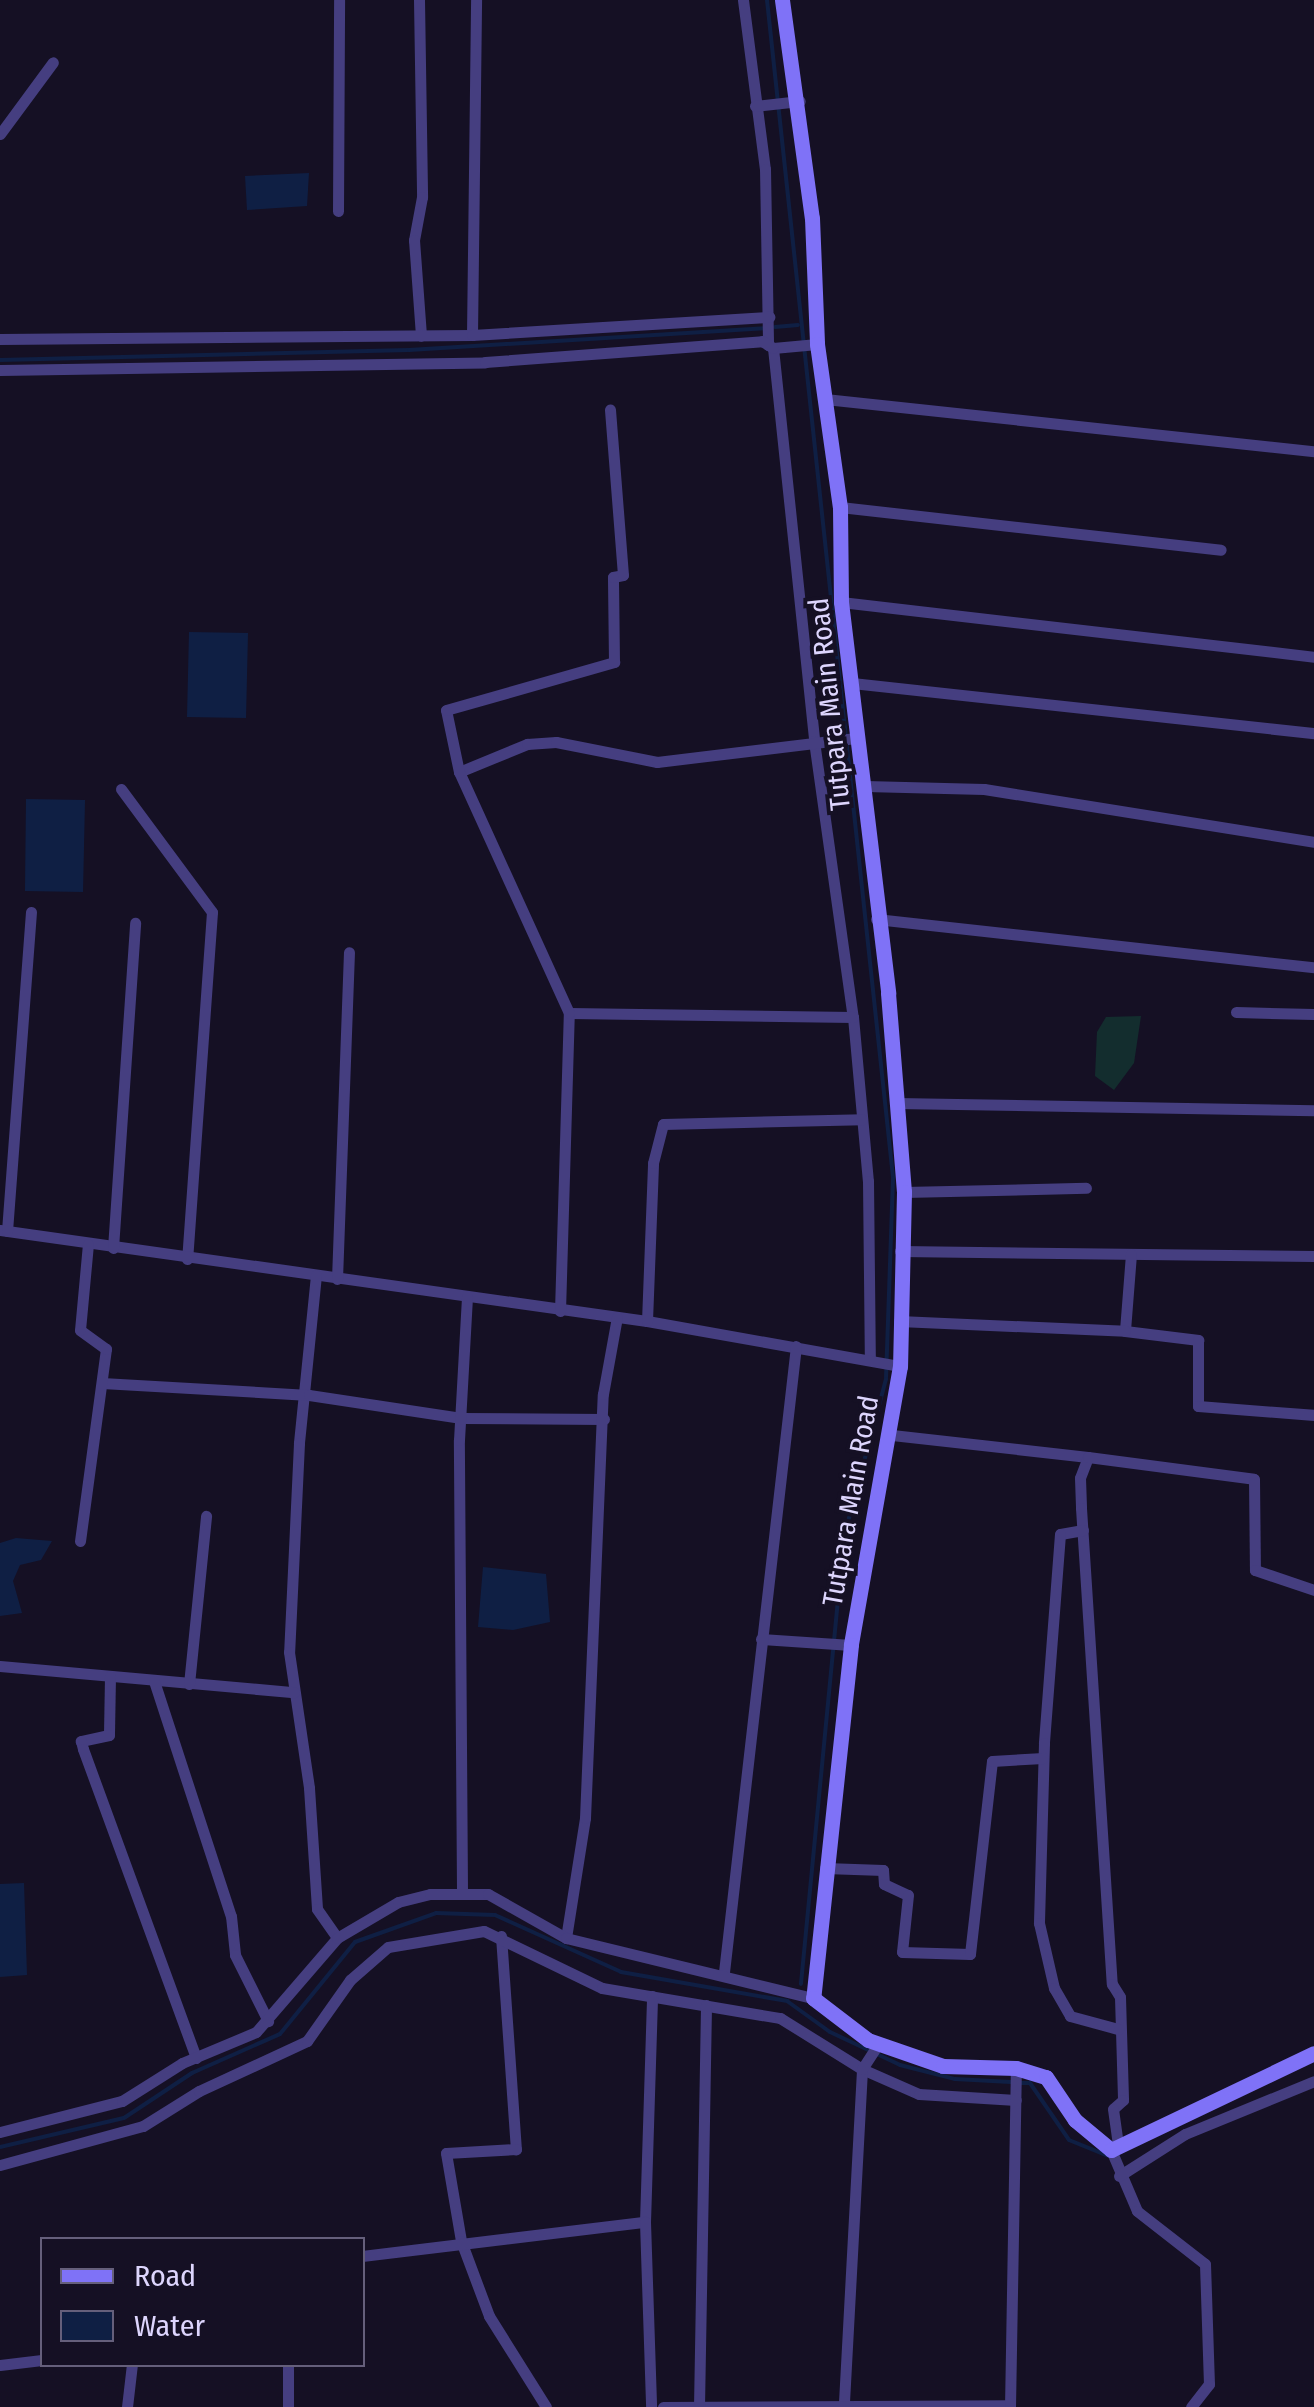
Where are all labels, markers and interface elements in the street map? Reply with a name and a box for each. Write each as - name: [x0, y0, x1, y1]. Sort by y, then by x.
- street label: Tutpara Main Road: [802, 596, 858, 812]
- street label: Tutpara Main Road: [816, 1393, 886, 1609]
- legend: [40, 2237, 365, 2367]
- text: Road: [134, 2258, 196, 2294]
- text: Water: [134, 2308, 205, 2344]

